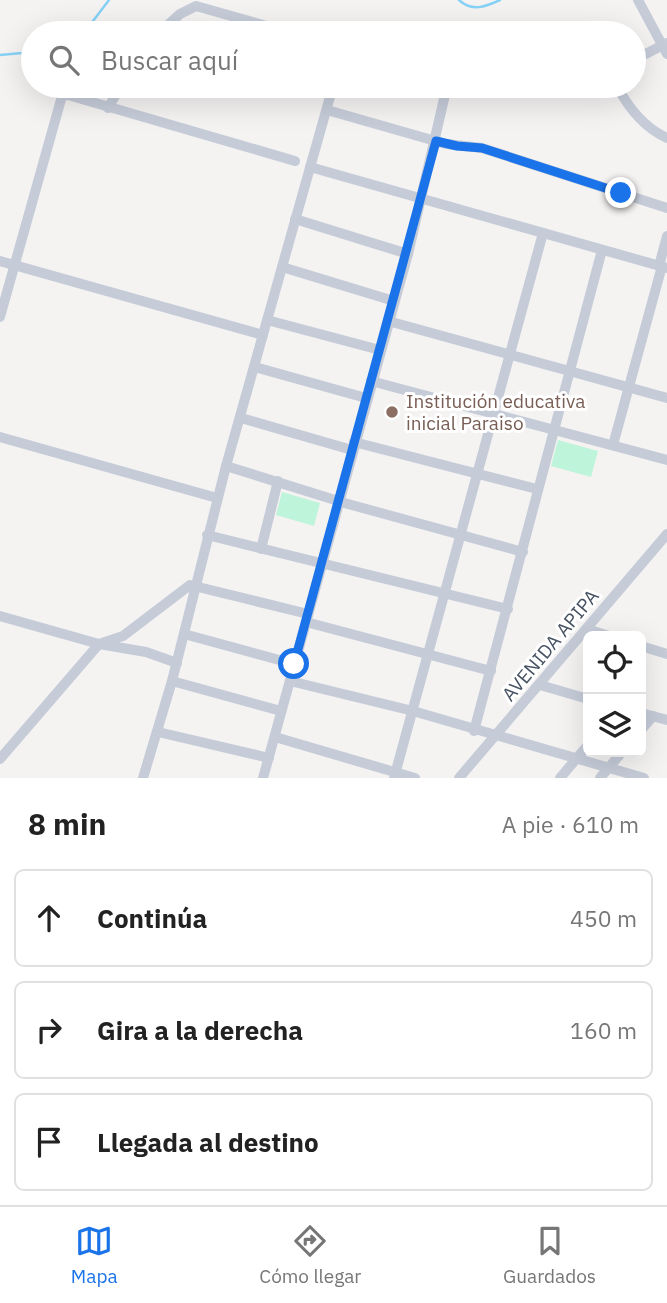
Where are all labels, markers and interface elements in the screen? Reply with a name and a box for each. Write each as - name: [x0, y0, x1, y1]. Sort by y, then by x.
- search box: [21, 21, 646, 98]
- icon: search: [45, 41, 83, 79]
- text: Buscar aquí: [101, 43, 238, 77]
- route end: [605, 177, 636, 208]
- place label: Institución educativa inicial Paraiso: [406, 389, 585, 435]
- marker: Institución educativa inicial Paraiso: [384, 404, 400, 420]
- street label: AVENIDA APIPA: [496, 584, 604, 706]
- map controls: [583, 631, 646, 757]
- button: locate: [583, 631, 646, 694]
- route start: [278, 648, 309, 679]
- button: layers: [583, 694, 646, 757]
- text: 8 min: [28, 804, 106, 843]
- text: A pie · 610 m: [502, 809, 639, 839]
- icon: ahead: [30, 899, 68, 937]
- text: Continúa: [97, 901, 207, 935]
- text: 450 m: [570, 903, 637, 933]
- icon: right: [30, 1011, 68, 1049]
- text: Gira a la derecha: [97, 1013, 303, 1047]
- text: 160 m: [570, 1015, 637, 1045]
- icon: arrive: [30, 1123, 68, 1161]
- text: Llegada al destino: [97, 1125, 319, 1159]
- tab: Mapa: [71, 1222, 118, 1288]
- tab: Cómo llegar: [259, 1222, 361, 1288]
- tab: Guardados: [503, 1222, 596, 1288]

